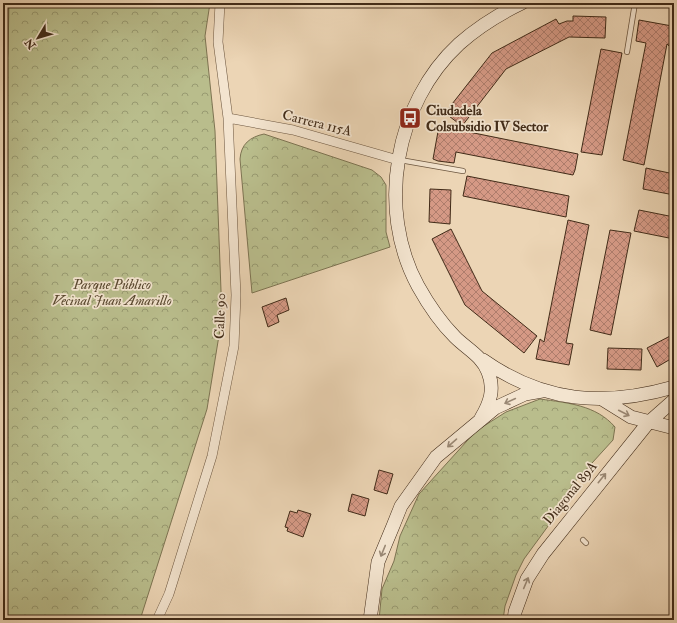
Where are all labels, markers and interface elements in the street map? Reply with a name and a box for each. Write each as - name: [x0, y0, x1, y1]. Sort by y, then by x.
- north arrow: [18, 18, 58, 58]
- text: N: [22, 35, 39, 53]
- place label: Ciudadela Colsubsidio IV Sector: [426, 102, 549, 135]
- bus stop icon: Ciudadela Colsubsidio IV Sector: [397, 105, 423, 131]
- street label: Carrera 115A: [280, 106, 354, 140]
- park label: Parque Público Vecinal Juan Amarillo: [52, 276, 172, 309]
- street label: Calle 90: [211, 293, 229, 339]
- one-way arrow: [504, 398, 516, 405]
- one-way arrow: [617, 410, 629, 418]
- one-way arrow: [446, 439, 457, 448]
- street label: Diagonal 89A: [539, 458, 601, 528]
- one-way arrow: [598, 473, 607, 484]
- one-way arrow: [378, 545, 386, 557]
- one-way arrow: [523, 578, 530, 590]

